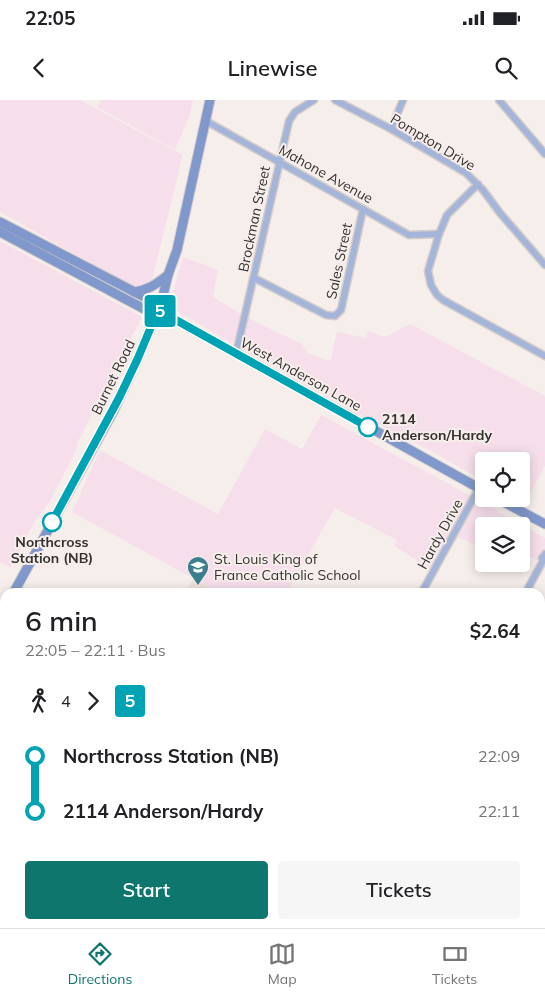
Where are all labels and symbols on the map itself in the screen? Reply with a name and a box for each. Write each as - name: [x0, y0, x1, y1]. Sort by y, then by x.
- street label: Pompton Drive: [387, 110, 479, 174]
- street label: Mahone Avenue: [276, 141, 376, 207]
- street label: Brockman Street: [234, 164, 274, 274]
- street label: Sales Street: [322, 221, 356, 301]
- line badge: 5: [144, 295, 176, 327]
- street label: West Anderson Lane: [237, 333, 365, 415]
- street label: Burnet Road: [87, 336, 139, 418]
- place label: 2114 Anderson/Hardy: [382, 410, 492, 444]
- marker: 2114 Anderson/Hardy: [358, 417, 378, 437]
- street label: Hardy Drive: [413, 496, 467, 572]
- marker: Northcross Station (NB): [42, 512, 62, 532]
- place label: Northcross Station (NB): [11, 533, 93, 567]
- place label: St. Louis King of France Catholic School: [214, 550, 361, 584]
- school or university icon: St. Louis King of France Catholic School: [186, 555, 210, 586]

